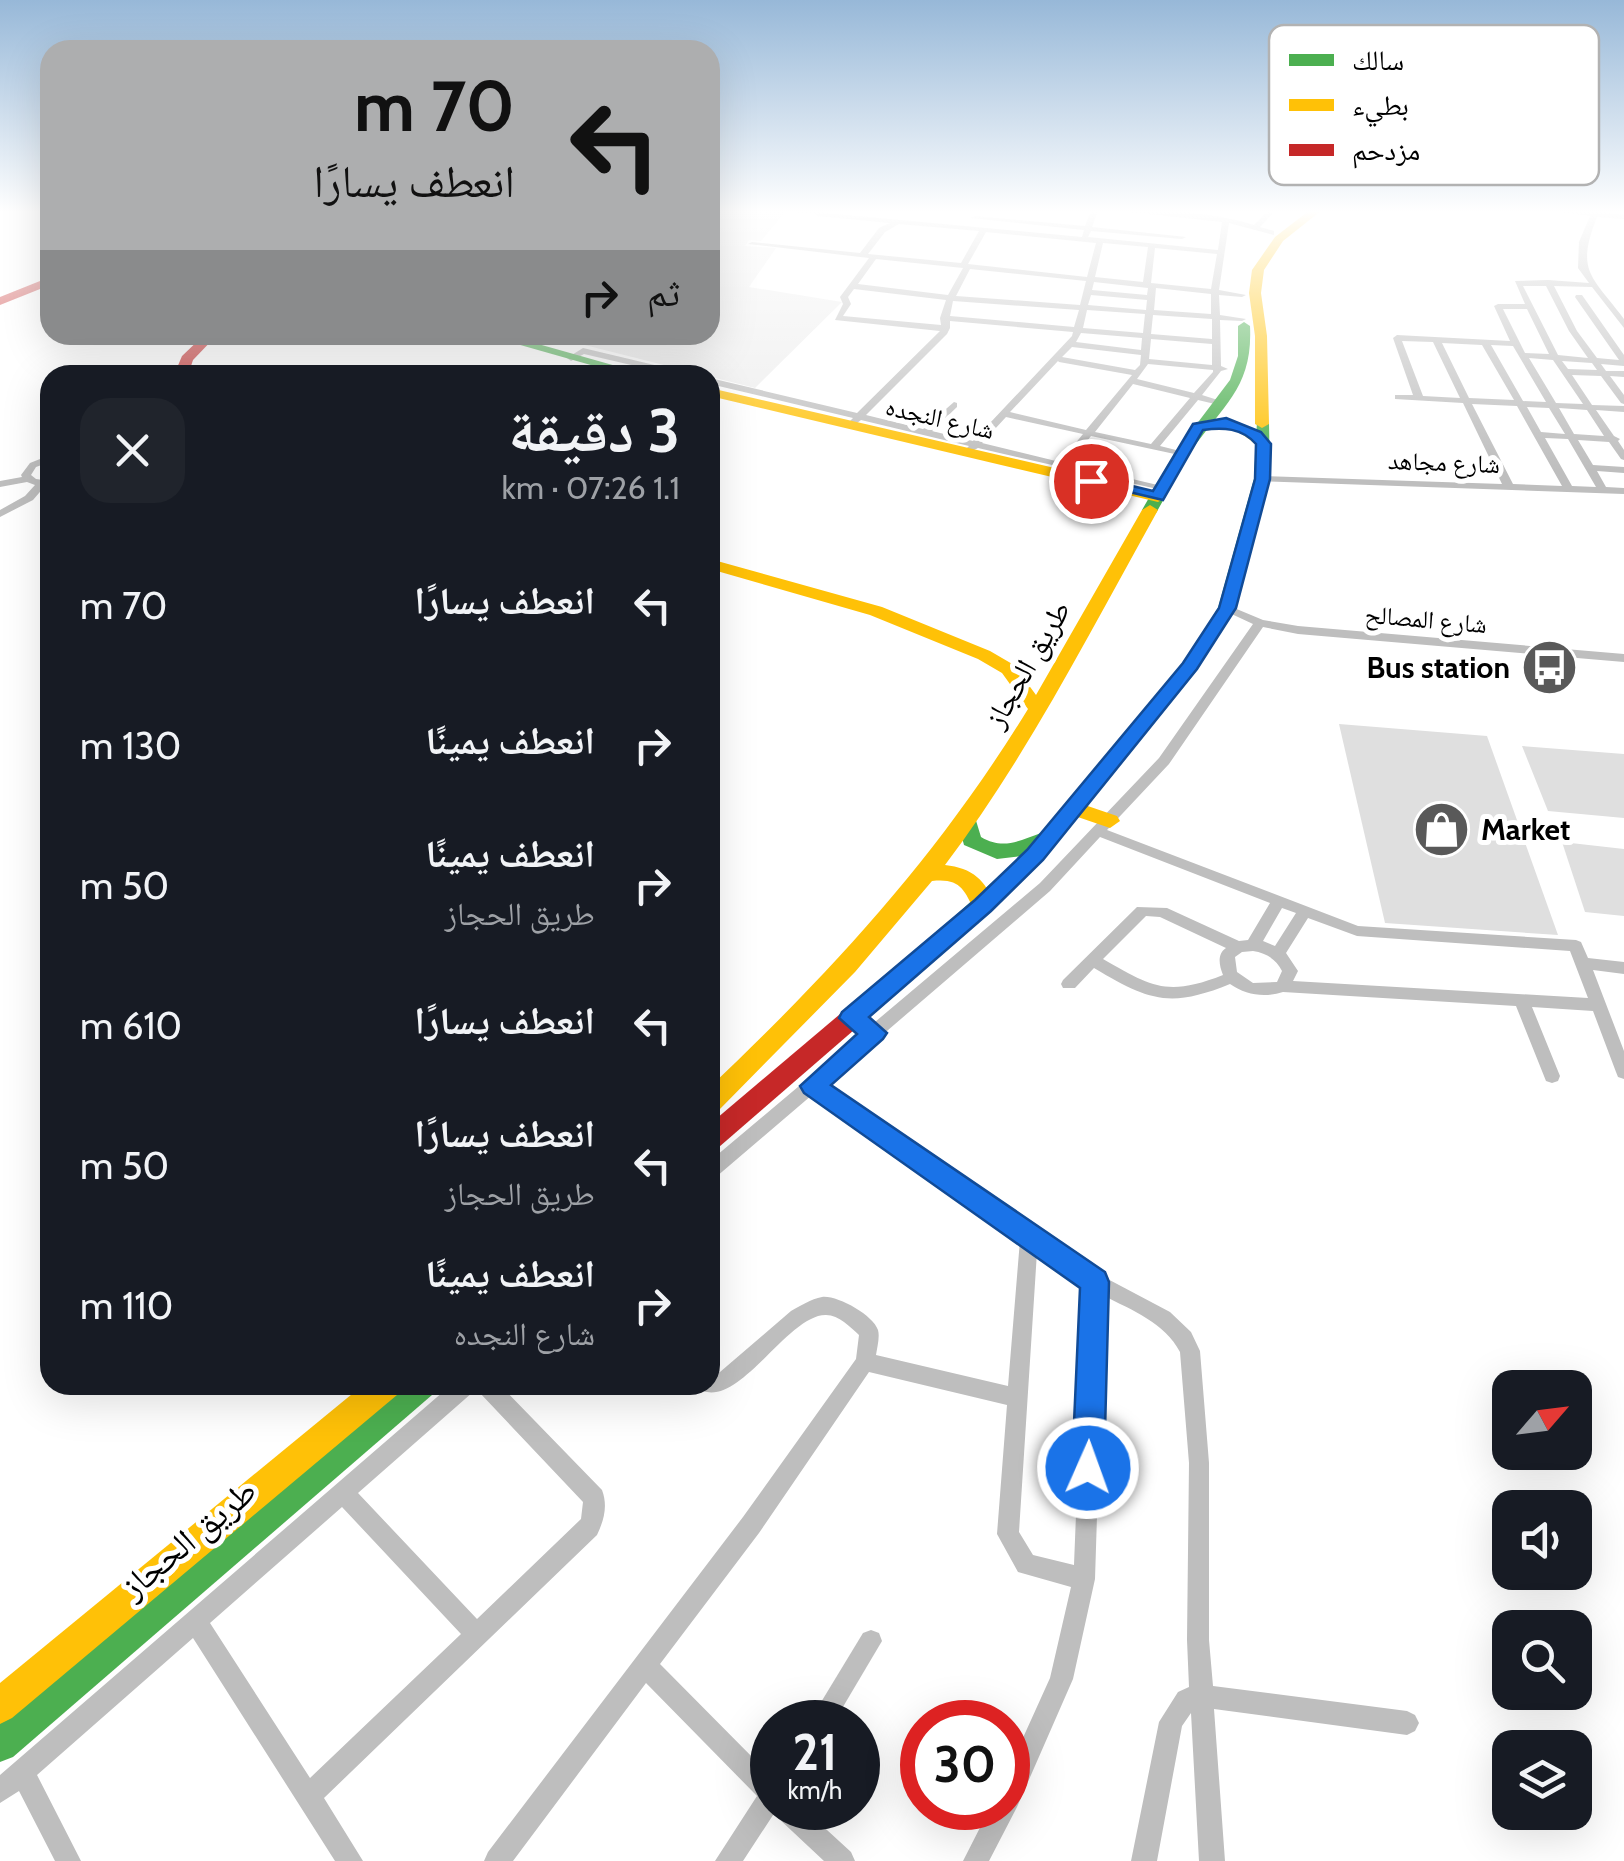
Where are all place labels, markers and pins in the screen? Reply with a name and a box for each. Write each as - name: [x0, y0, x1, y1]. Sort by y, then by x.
- pin: [1049, 439, 1134, 524]
- bus stop icon: Bus station: [1519, 637, 1579, 697]
- place label: Bus station: [1367, 649, 1510, 686]
- shop icon: Market: [1412, 799, 1472, 859]
- place label: Market: [1481, 811, 1570, 848]

